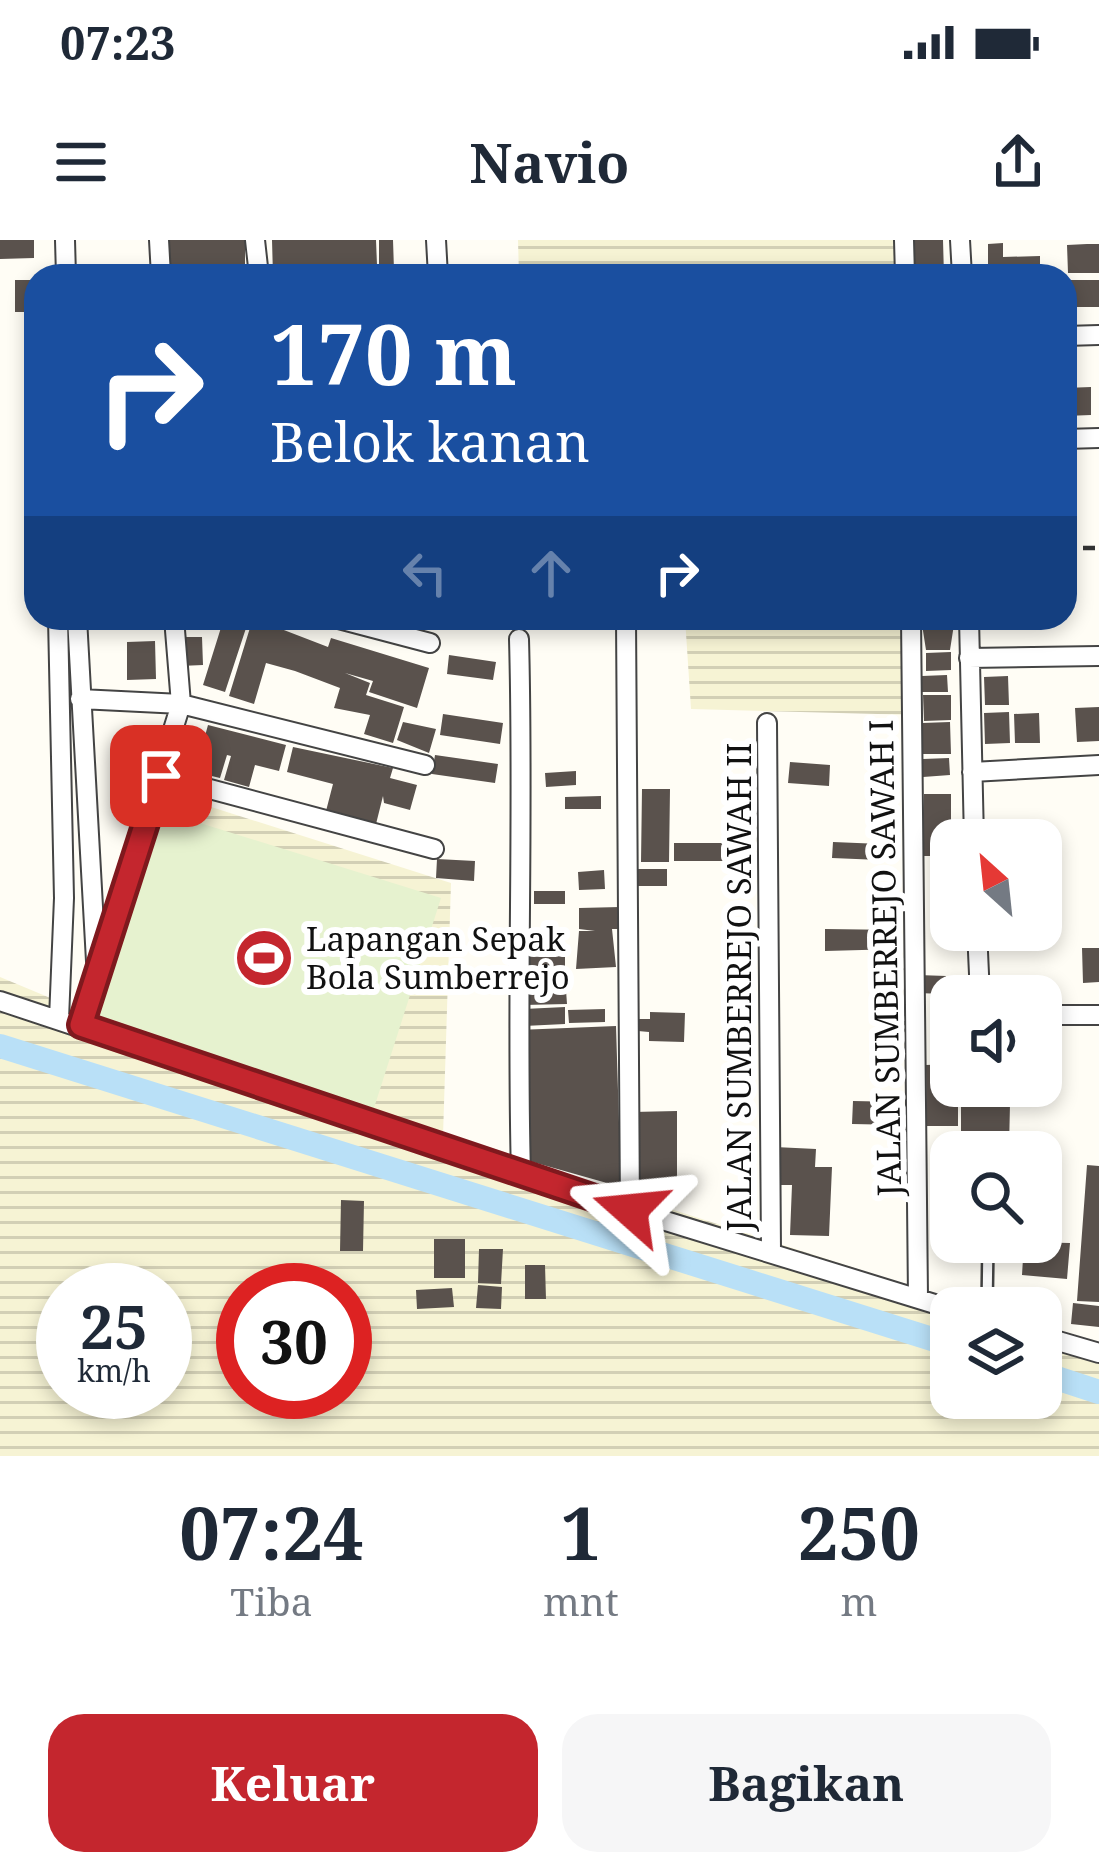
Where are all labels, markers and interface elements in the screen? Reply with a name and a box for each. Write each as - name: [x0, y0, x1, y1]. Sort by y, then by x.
- text: 07:23: [60, 12, 175, 73]
- text: Navio: [470, 125, 629, 199]
- icon: menu: [48, 129, 114, 195]
- icon: share: [985, 129, 1051, 195]
- text: 170 m: [270, 295, 517, 410]
- icon: right: [72, 312, 228, 468]
- text: Belok kanan: [270, 404, 590, 478]
- icon: left: [392, 540, 458, 606]
- icon: ahead: [518, 540, 584, 606]
- icon: right: [644, 540, 710, 606]
- street label: JALAN SUMBERREJO SAWAH I: [858, 719, 911, 1198]
- pin: [110, 725, 212, 827]
- icon: arrive: [128, 743, 194, 809]
- street label: JALAN SUMBERREJO SAWAH II: [716, 743, 761, 1232]
- north arrow: [930, 819, 1062, 951]
- map controls: [930, 819, 1062, 1419]
- place label: Lapangan Sepak Bola Sumberrejo: [306, 916, 570, 999]
- sports icon: Lapangan Sepak Bola Sumberrejo: [233, 927, 295, 989]
- button: sound: [930, 975, 1062, 1107]
- button: search: [930, 1131, 1062, 1263]
- position arrow: [567, 1147, 693, 1273]
- speed limit sign: 30: [216, 1263, 372, 1419]
- text: 25: [80, 1285, 148, 1367]
- button: layers: [930, 1287, 1062, 1419]
- text: km/h: [77, 1350, 151, 1391]
- text: 07:24: [179, 1483, 364, 1581]
- text: 1: [560, 1483, 601, 1581]
- text: 250: [798, 1483, 920, 1581]
- text: Tiba: [230, 1574, 313, 1627]
- text: mnt: [543, 1574, 619, 1627]
- text: m: [840, 1574, 877, 1627]
- button: Keluar: [48, 1714, 538, 1852]
- button: Bagikan: [562, 1714, 1051, 1852]

